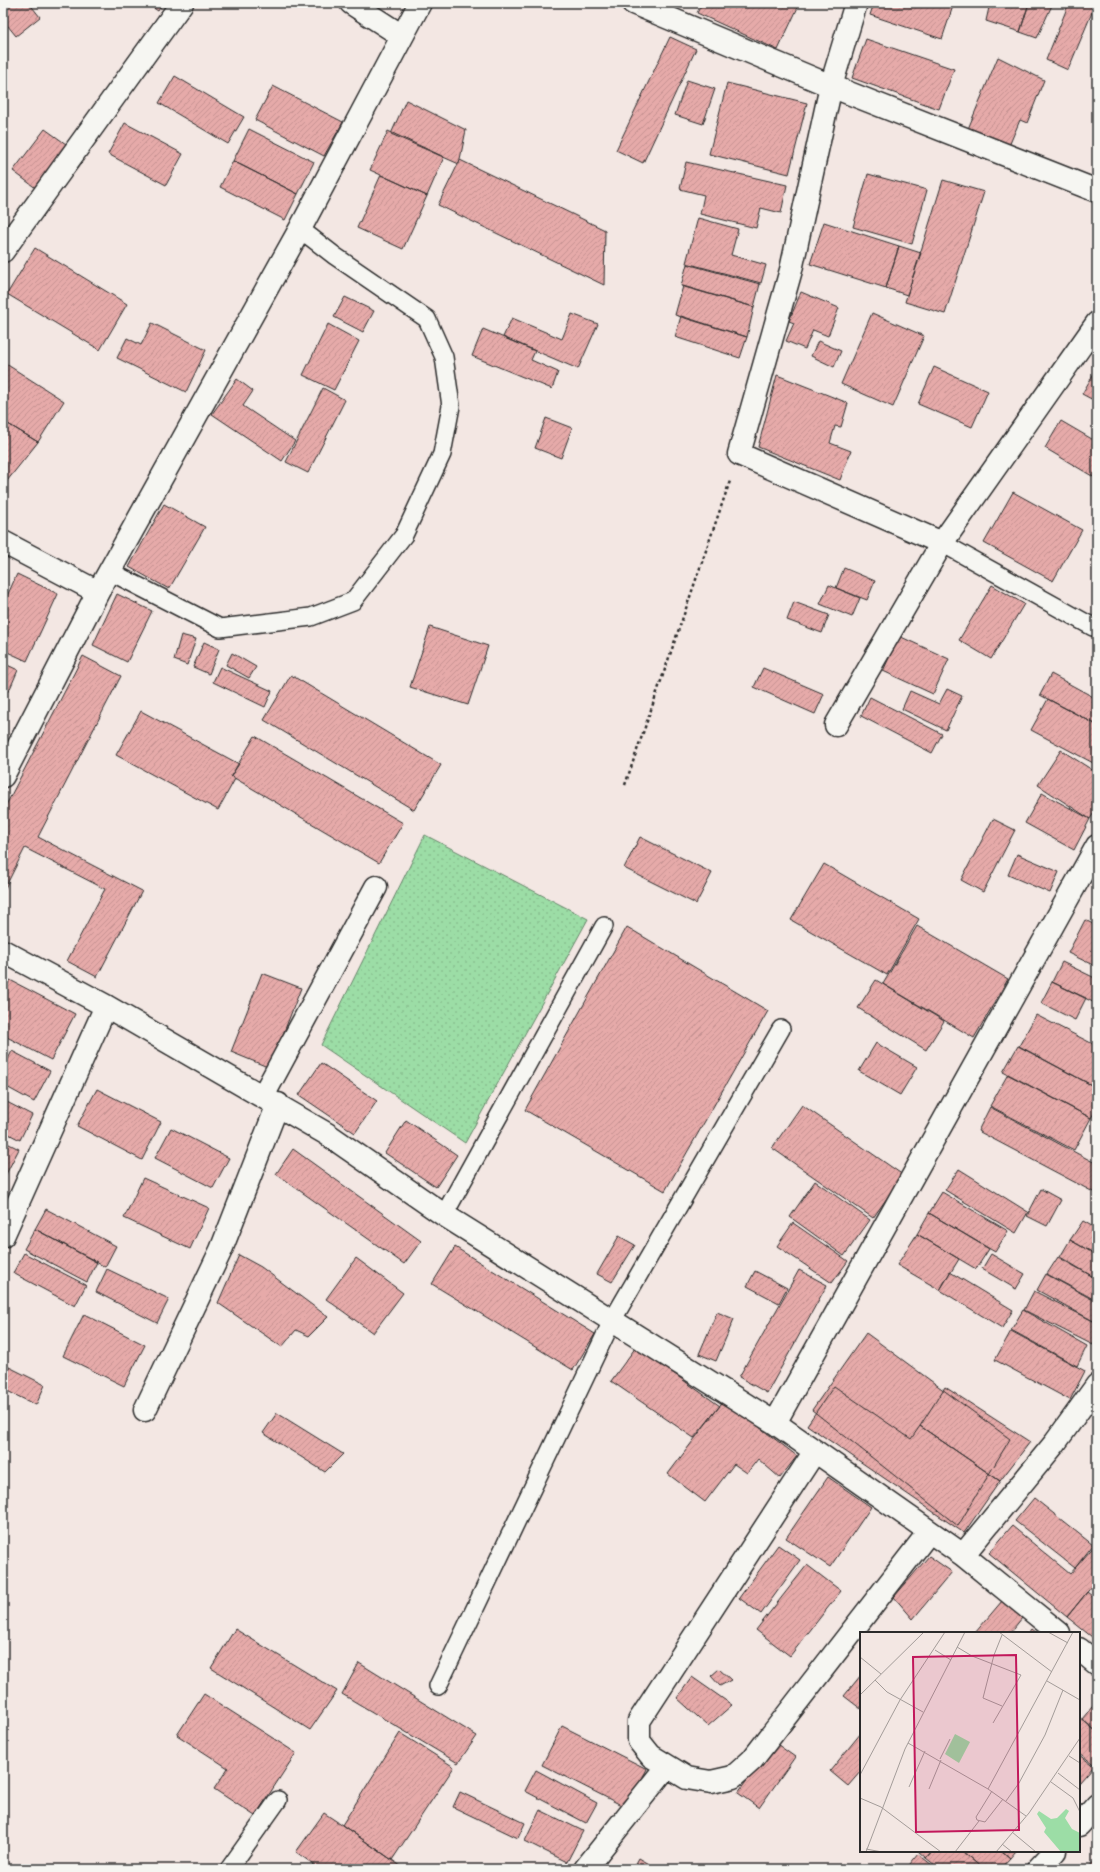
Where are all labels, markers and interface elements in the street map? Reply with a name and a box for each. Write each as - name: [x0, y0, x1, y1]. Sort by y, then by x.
- inset map: [860, 1632, 1080, 1852]

